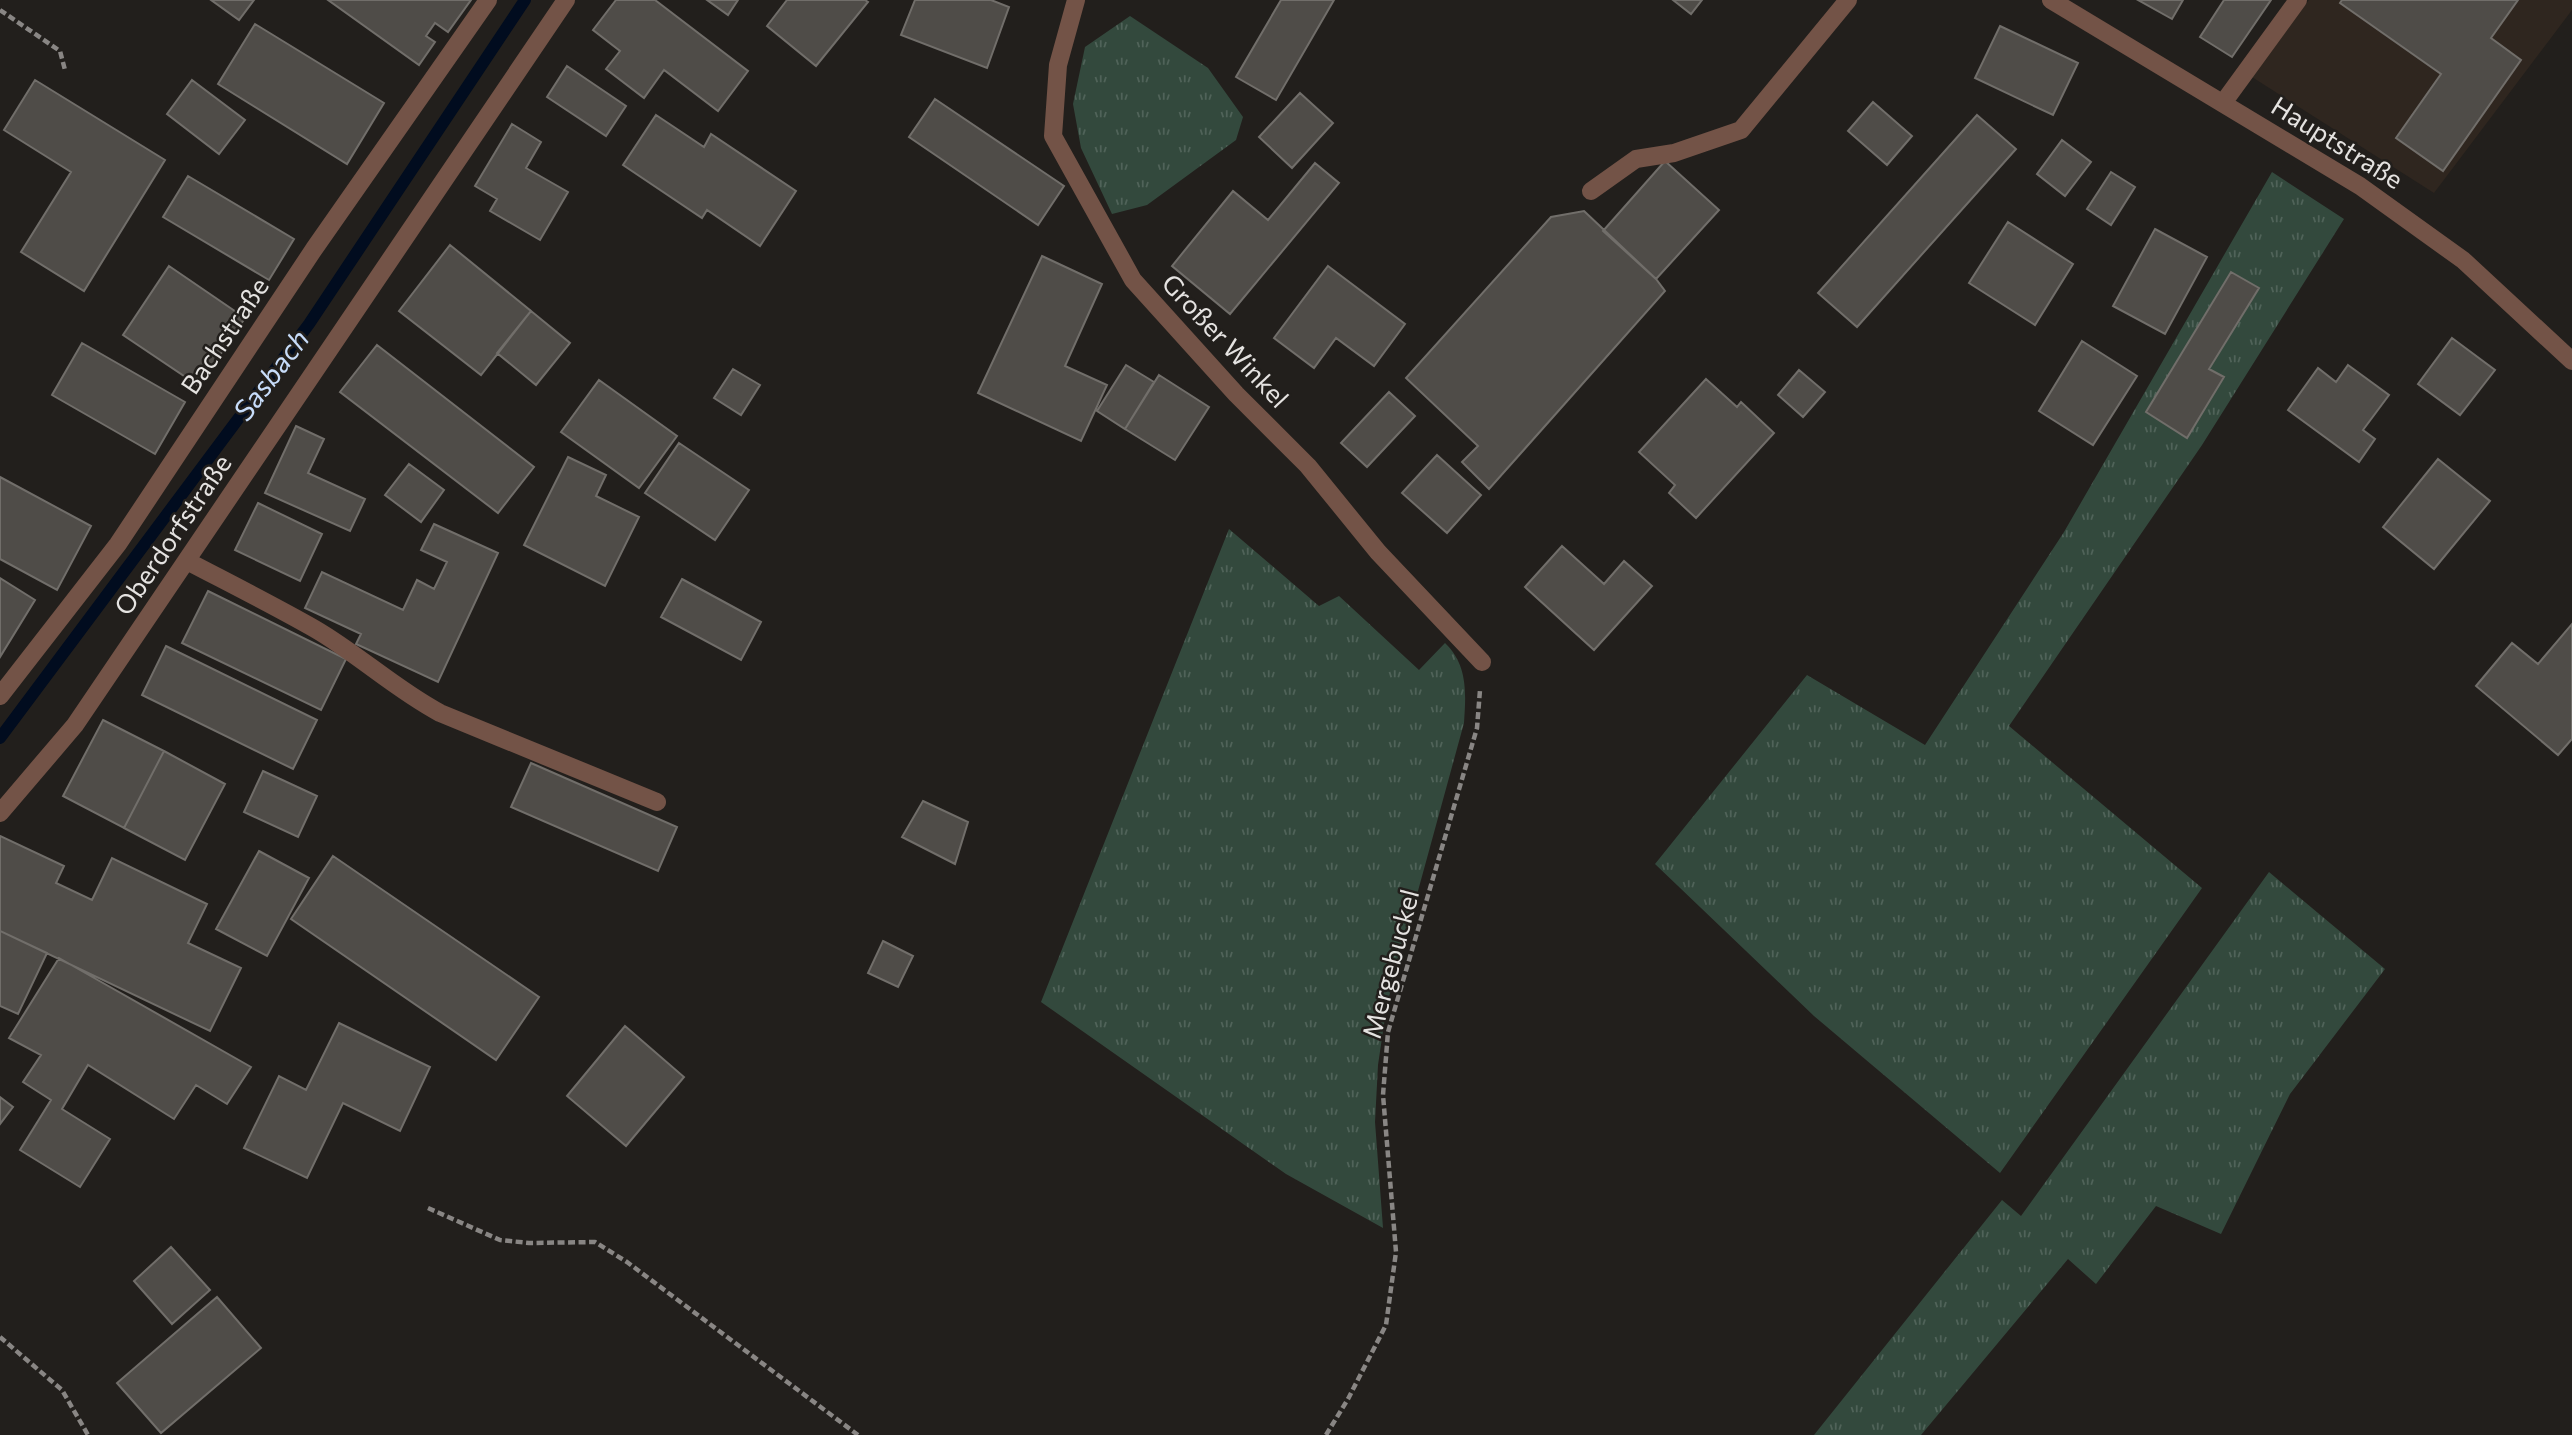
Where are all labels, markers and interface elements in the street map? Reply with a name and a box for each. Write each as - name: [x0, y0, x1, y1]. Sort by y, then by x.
- street label: Hauptstraße: [2266, 89, 2409, 194]
- street label: Großer Winkel: [1156, 267, 1296, 413]
- street label: Bachstraße: [174, 271, 274, 399]
- water label: Sasbach: [225, 322, 315, 427]
- street label: Oberdorfstraße: [107, 448, 237, 620]
- street label: Mergebuckel: [1355, 886, 1424, 1042]

